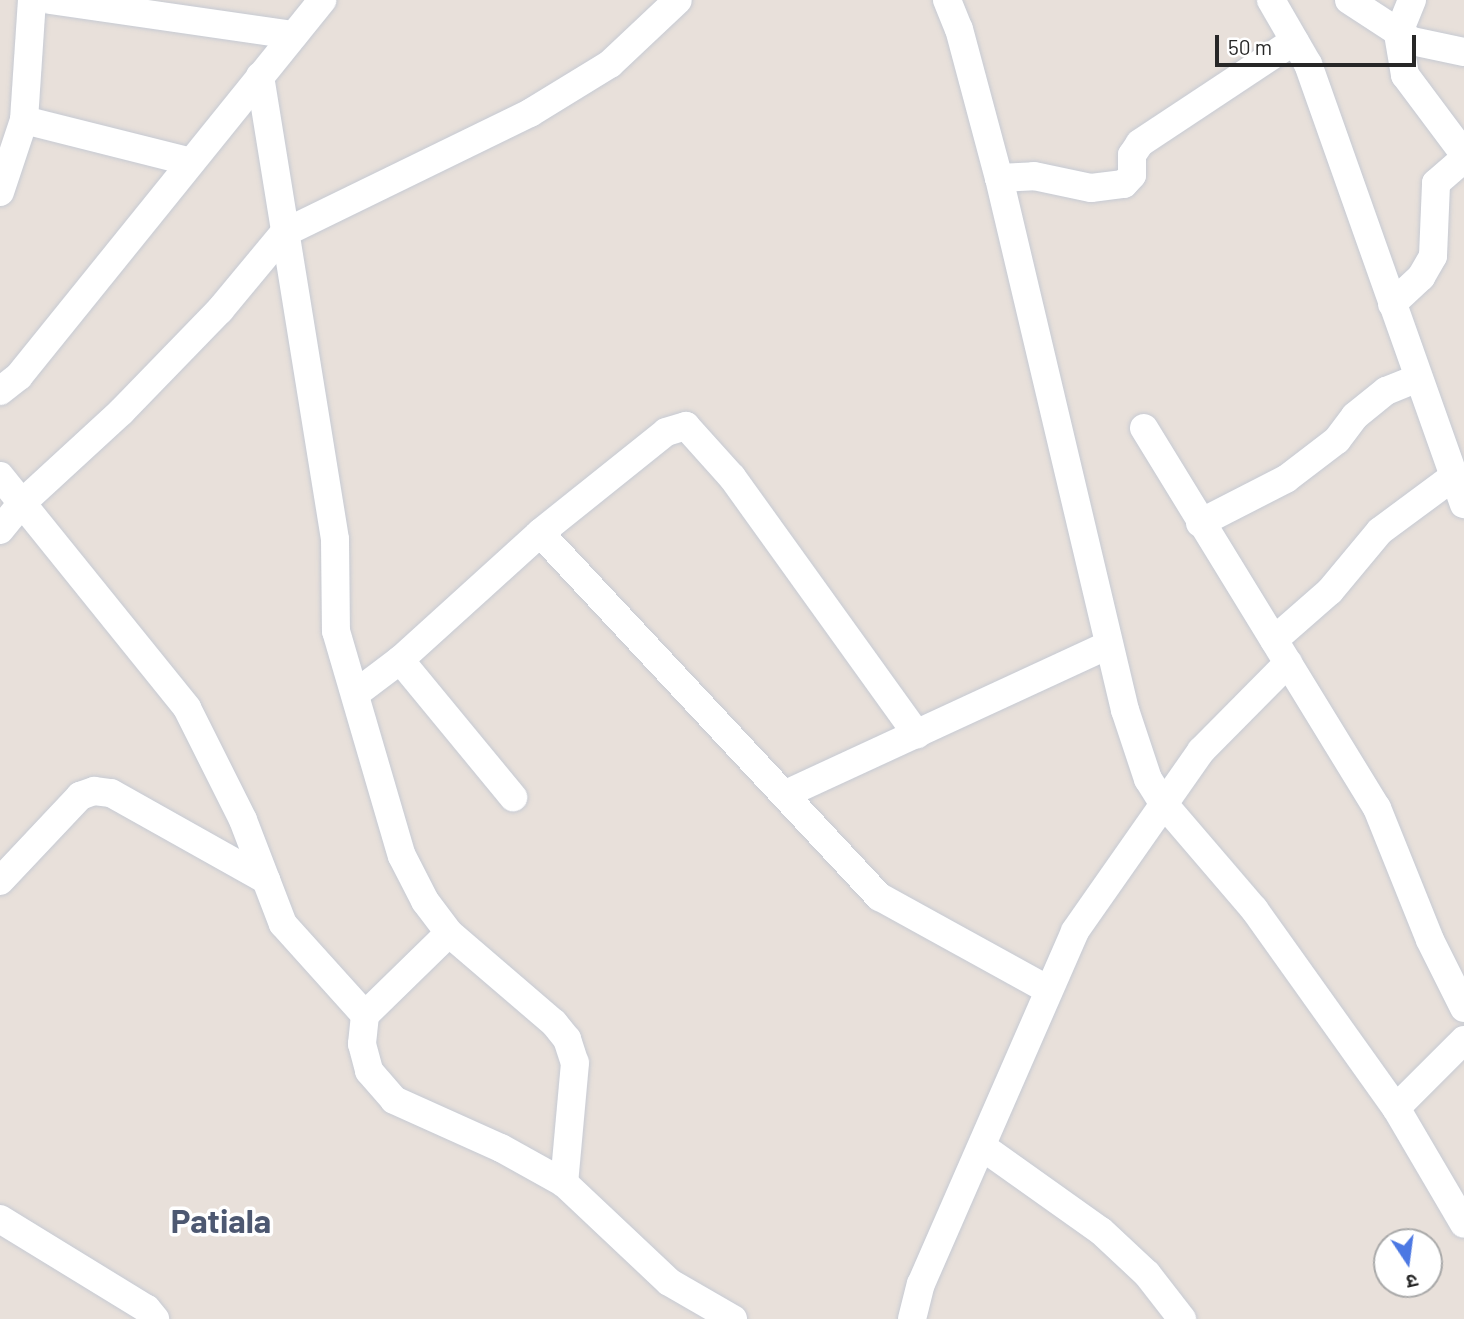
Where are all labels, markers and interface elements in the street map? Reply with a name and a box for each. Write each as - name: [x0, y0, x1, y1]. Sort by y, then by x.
- scale bar: [1219, 21, 1420, 65]
- text: 50 m: [1228, 34, 1272, 59]
- district label: Patiala: [171, 1201, 271, 1241]
- north arrow: [1373, 1228, 1443, 1298]
- text: उ: [1404, 1270, 1420, 1294]

